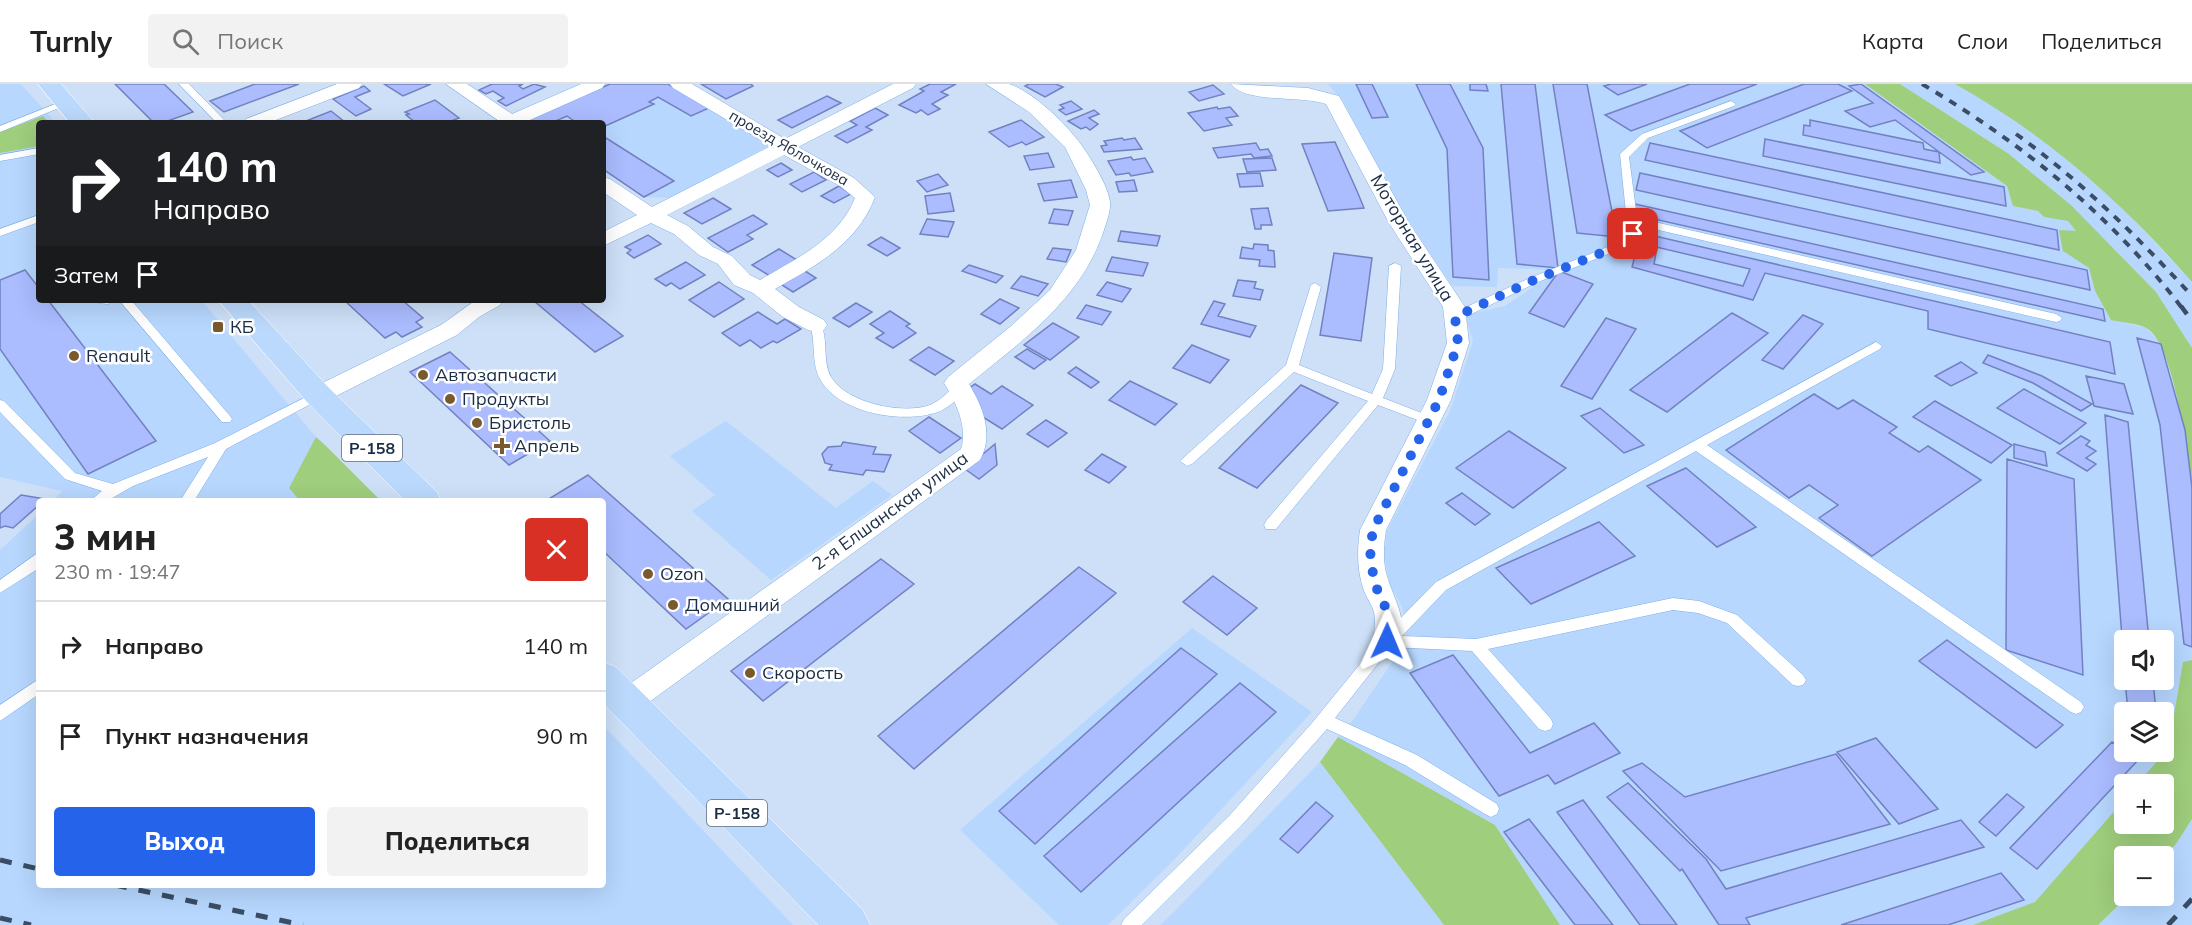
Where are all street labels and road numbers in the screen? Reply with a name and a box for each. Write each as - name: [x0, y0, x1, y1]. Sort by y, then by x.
- street label: проезд Яблочкова: [726, 106, 852, 190]
- street label: Моторная улица: [1365, 170, 1459, 306]
- road number: Р-158: [342, 435, 402, 461]
- street label: 2-я Елшанская улица: [807, 446, 972, 575]
- road number: Р-158: [707, 800, 767, 826]

